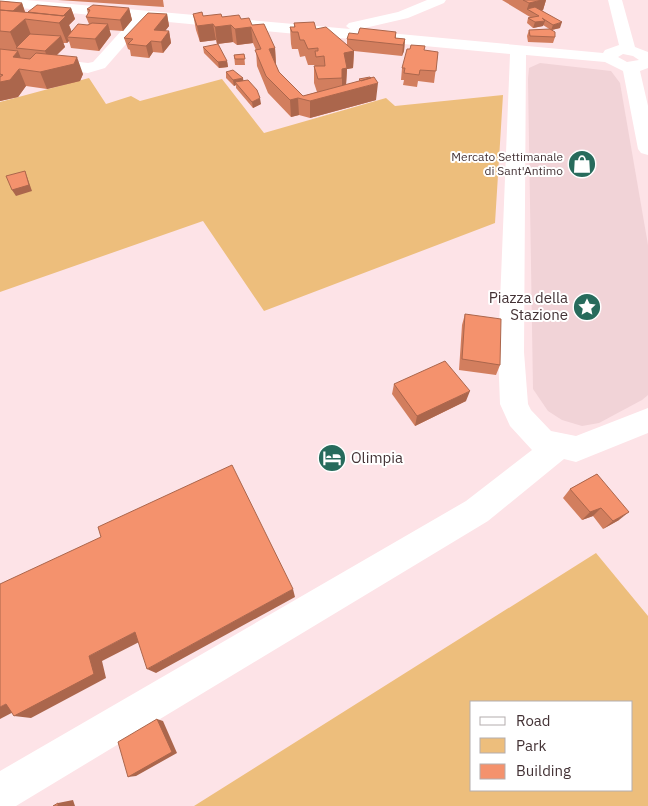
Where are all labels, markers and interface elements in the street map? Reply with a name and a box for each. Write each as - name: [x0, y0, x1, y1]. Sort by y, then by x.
- place label: Mercato Settimanale di Sant'Antimo: [451, 149, 563, 178]
- shop icon: Mercato Settimanale di Sant'Antimo: [567, 149, 597, 179]
- place label: Piazza della Stazione: [489, 288, 568, 324]
- place icon: Piazza della Stazione: [572, 292, 602, 322]
- hotel icon: Olimpia: [317, 443, 347, 473]
- place label: Olimpia: [351, 448, 403, 467]
- legend: [470, 701, 633, 791]
- text: Road: [516, 711, 551, 730]
- text: Park: [516, 736, 546, 755]
- text: Building: [516, 761, 571, 780]

